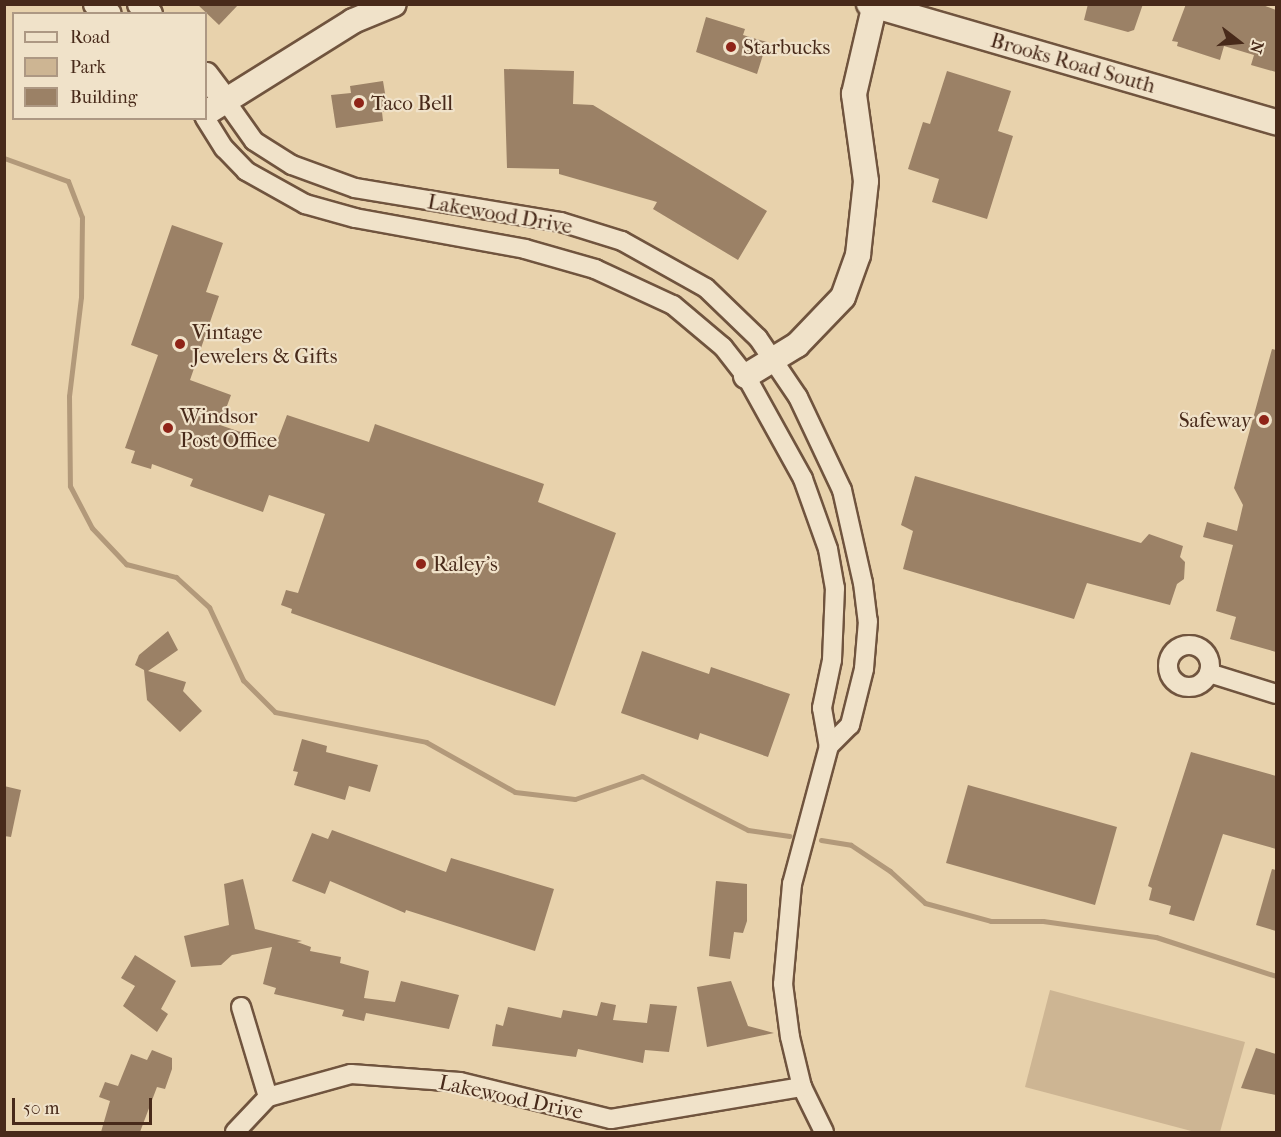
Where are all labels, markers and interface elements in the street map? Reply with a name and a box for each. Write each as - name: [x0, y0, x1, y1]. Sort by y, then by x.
- legend: [12, 12, 207, 120]
- north arrow: [1209, 12, 1269, 72]
- text: Road: [70, 27, 110, 48]
- street label: Brooks Road South: [988, 27, 1158, 99]
- place label: Starbucks: [743, 34, 830, 60]
- text: N: [1246, 39, 1268, 56]
- marker: Starbucks: [724, 40, 738, 54]
- text: Park: [70, 57, 106, 78]
- text: Building: [70, 87, 137, 108]
- place label: Taco Bell: [371, 90, 453, 116]
- marker: Taco Bell: [352, 96, 366, 110]
- street label: Lakewood Drive: [425, 189, 575, 239]
- place label: Vintage Jewelers & Gifts: [192, 319, 337, 369]
- marker: Vintage Jewelers & Gifts: [173, 337, 187, 351]
- place label: Windsor Post Office: [180, 403, 277, 453]
- place label: Safeway: [1179, 407, 1252, 433]
- marker: Safeway: [1257, 413, 1271, 427]
- marker: Windsor Post Office: [161, 421, 175, 435]
- place label: Raley's: [433, 551, 498, 577]
- marker: Raley's: [414, 557, 428, 571]
- street label: Lakewood Drive: [437, 1069, 585, 1125]
- scale bar: [15, 1086, 154, 1124]
- text: 50 m: [23, 1098, 59, 1119]

